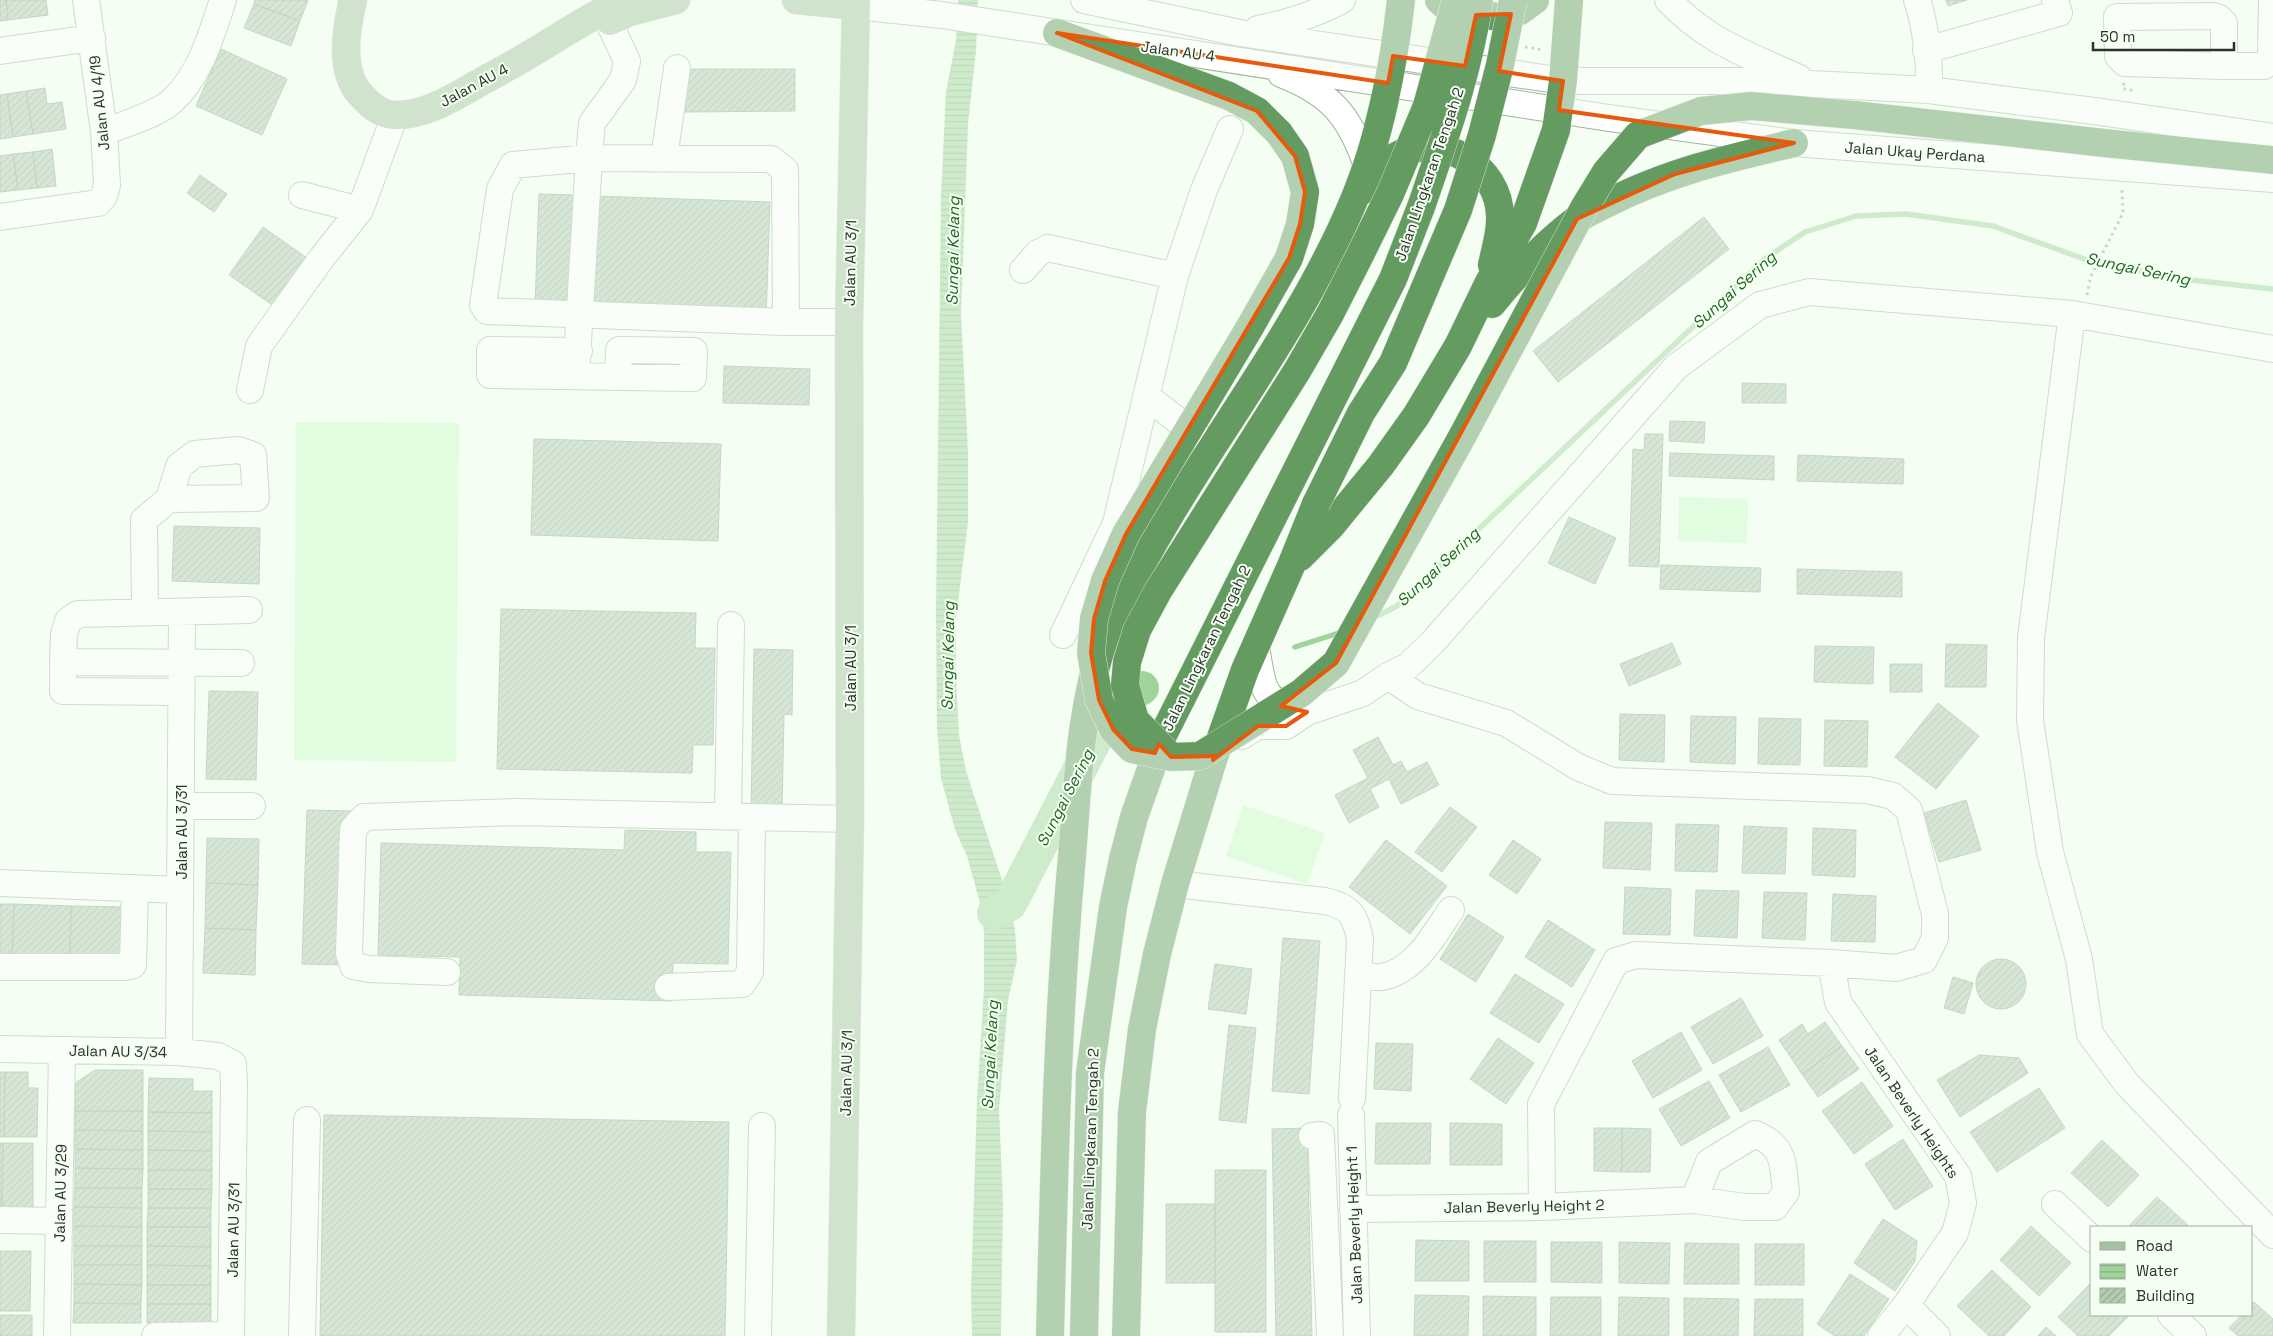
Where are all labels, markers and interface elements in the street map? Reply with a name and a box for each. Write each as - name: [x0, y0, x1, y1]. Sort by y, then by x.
- scale bar: [2093, 20, 2234, 52]
- text: 50 m: [2100, 27, 2135, 46]
- street label: Jalan AU 4: [1140, 36, 1216, 66]
- street label: Jalan AU 4/19: [85, 54, 113, 152]
- street label: Jalan AU 4: [437, 59, 511, 111]
- street label: Jalan Lingkaran Tengah 2: [1390, 85, 1468, 263]
- street label: Jalan Ukay Perdana: [1844, 138, 1986, 166]
- water label: Sungai Kelang: [942, 196, 964, 306]
- street label: Jalan AU 3/1: [840, 220, 860, 306]
- water label: Sungai Sering: [1688, 246, 1781, 333]
- water label: Sungai Sering: [2084, 248, 2193, 290]
- water label: Sungai Sering: [1392, 523, 1485, 611]
- street label: Jalan Lingkaran Tengah 2: [1158, 562, 1254, 734]
- water label: Sungai Kelang: [937, 601, 959, 711]
- street label: Jalan AU 3/1: [841, 625, 860, 711]
- water label: Sungai Sering: [1032, 745, 1099, 850]
- street label: Jalan AU 3/31: [172, 784, 191, 880]
- water label: Sungai Kelang: [977, 999, 1003, 1110]
- street label: Jalan AU 3/1: [836, 1030, 856, 1116]
- street label: Jalan AU 3/34: [69, 1041, 167, 1061]
- street label: Jalan Beverly Heights: [1861, 1042, 1963, 1182]
- street label: Jalan Lingkaran Tengah 2: [1077, 1048, 1103, 1230]
- street label: Jalan AU 3/29: [50, 1144, 70, 1242]
- street label: Jalan Beverly Height 1: [1342, 1146, 1366, 1304]
- street label: Jalan AU 3/31: [223, 1182, 243, 1278]
- street label: Jalan Beverly Height 2: [1443, 1195, 1605, 1217]
- legend: [2090, 1226, 2253, 1316]
- text: Road: [2136, 1236, 2173, 1255]
- text: Water: [2136, 1261, 2179, 1280]
- text: Building: [2136, 1286, 2195, 1305]

